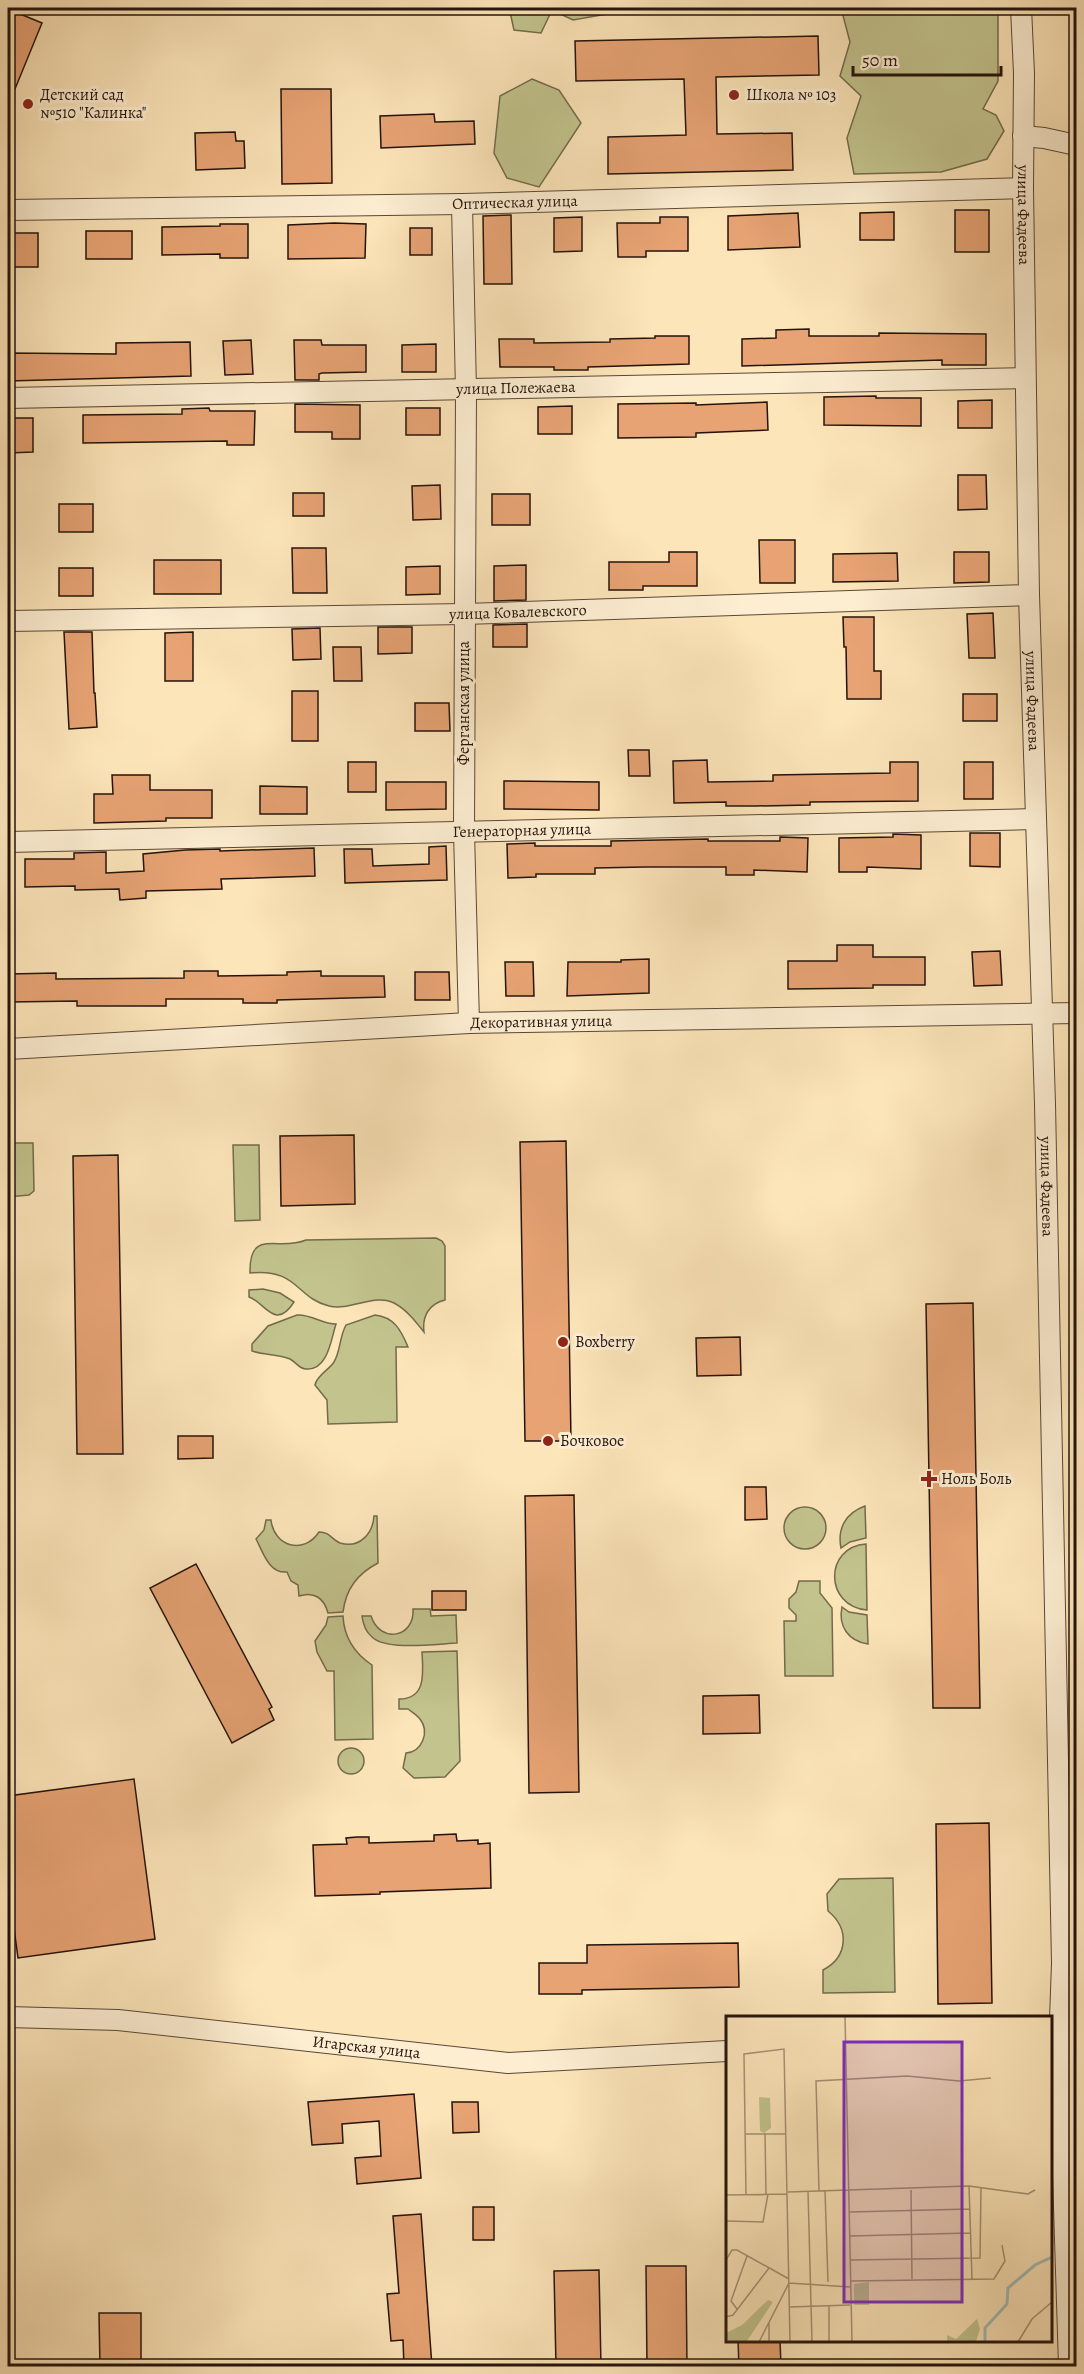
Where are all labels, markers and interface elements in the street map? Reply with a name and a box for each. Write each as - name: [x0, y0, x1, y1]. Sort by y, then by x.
- scale bar: [853, 39, 1002, 77]
- text: 50 m: [862, 48, 898, 72]
- place label: Детский сад №510 "Калинка": [40, 84, 147, 124]
- place label: Школа № 103: [746, 84, 837, 106]
- marker: Школа № 103: [727, 88, 741, 102]
- marker: Детский сад №510 "Калинка": [21, 97, 35, 111]
- street label: улица Фадеева: [1012, 164, 1035, 266]
- street label: Оптическая улица: [452, 190, 579, 215]
- street label: улица Полежаева: [455, 376, 576, 400]
- street label: улица Ковалевского: [448, 599, 587, 625]
- street label: Ферганская улица: [453, 640, 475, 765]
- street label: улица Фадеева: [1020, 649, 1045, 752]
- street label: Генераторная улица: [452, 818, 592, 843]
- street label: Декоративная улица: [470, 1010, 613, 1034]
- street label: улица Фадеева: [1035, 1135, 1059, 1238]
- place label: Boxberry: [575, 1331, 635, 1353]
- marker: Boxberry: [556, 1335, 570, 1349]
- place label: Бочковое: [560, 1430, 624, 1452]
- marker: Бочковое: [541, 1434, 555, 1448]
- place label: Ноль Боль: [941, 1468, 1012, 1490]
- marker: Ноль Боль: [922, 1472, 936, 1486]
- inset map: [726, 2016, 1051, 2341]
- street label: Игарская улица: [311, 2031, 422, 2064]

